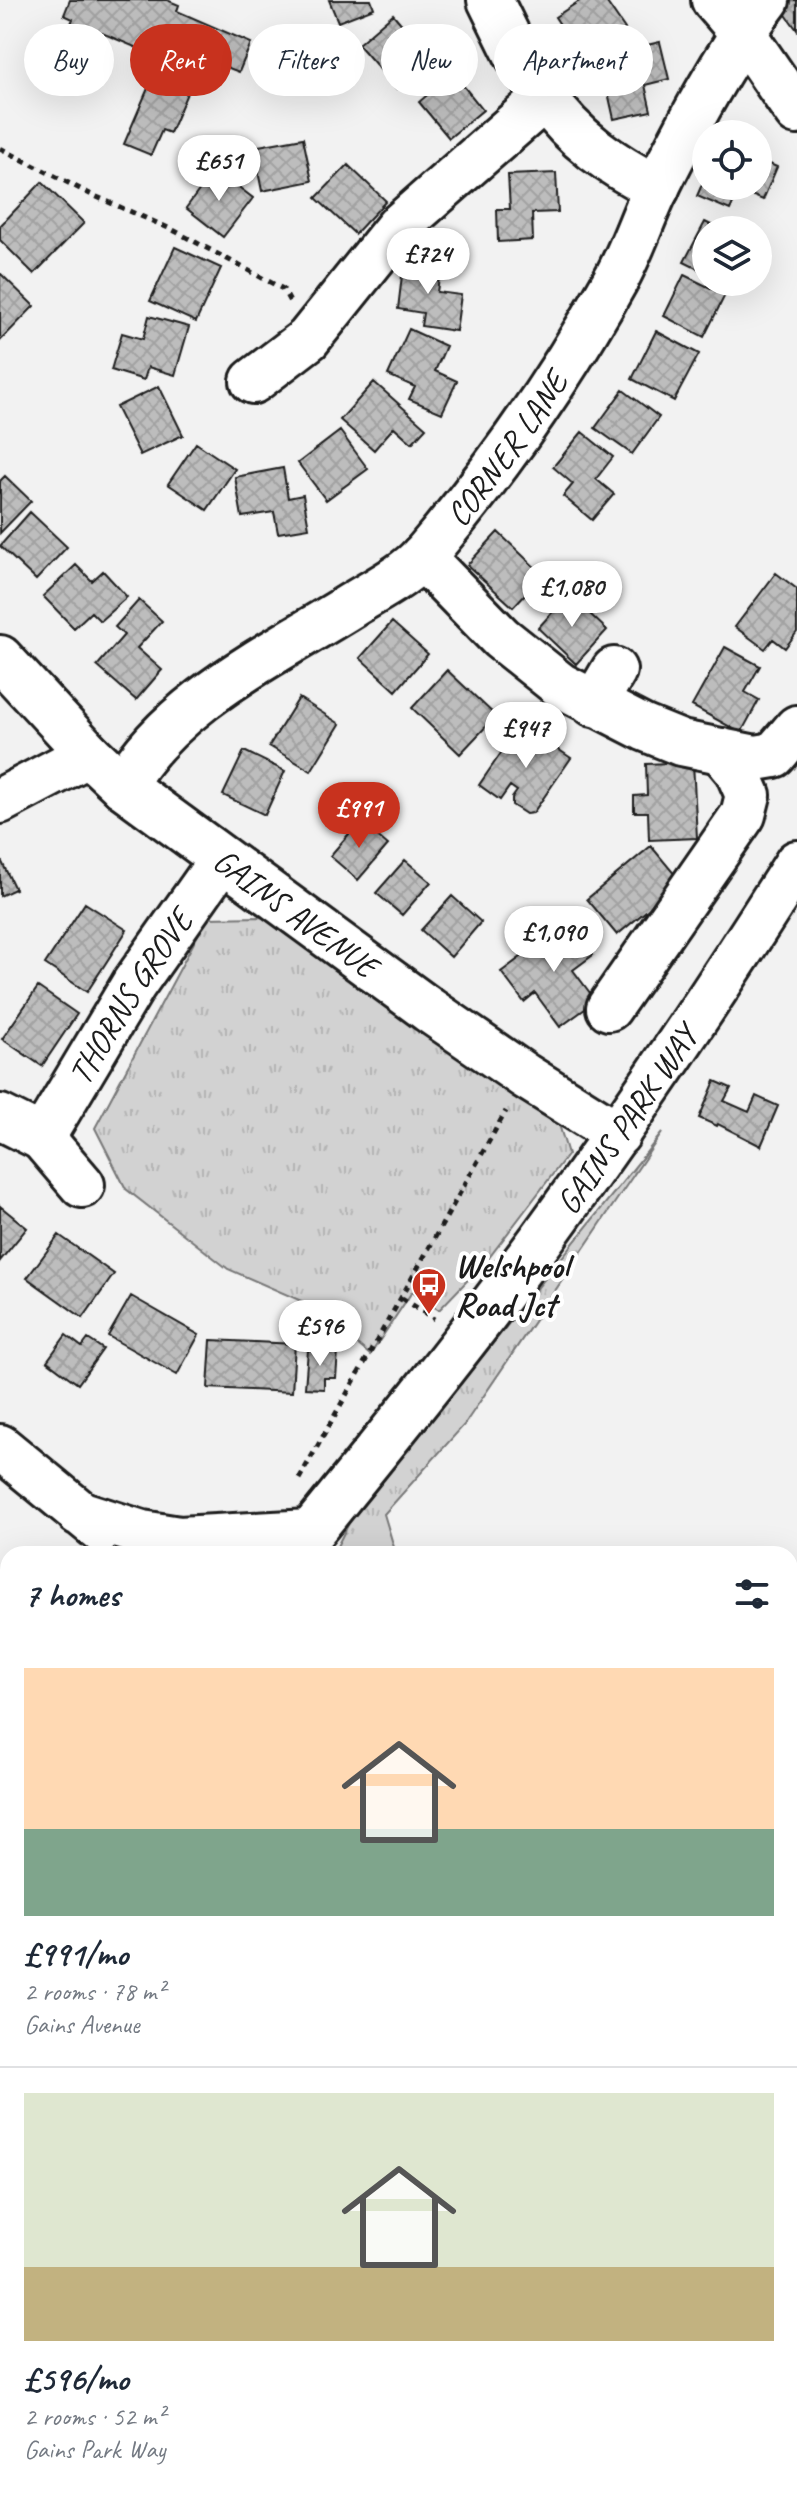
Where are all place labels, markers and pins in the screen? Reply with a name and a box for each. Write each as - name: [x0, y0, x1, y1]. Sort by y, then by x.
- pin: £651: [172, 135, 266, 203]
- pin: £724: [381, 228, 475, 296]
- pin: £1,080: [507, 561, 637, 629]
- pin: £947: [479, 702, 573, 770]
- pin: £991: [312, 782, 406, 850]
- pin: £1,090: [489, 906, 619, 974]
- place label: Welshpool Road Jct: [455, 1244, 575, 1326]
- bus stop icon: Welshpool Road Jct: [410, 1266, 448, 1316]
- pin: £596: [273, 1300, 367, 1368]

